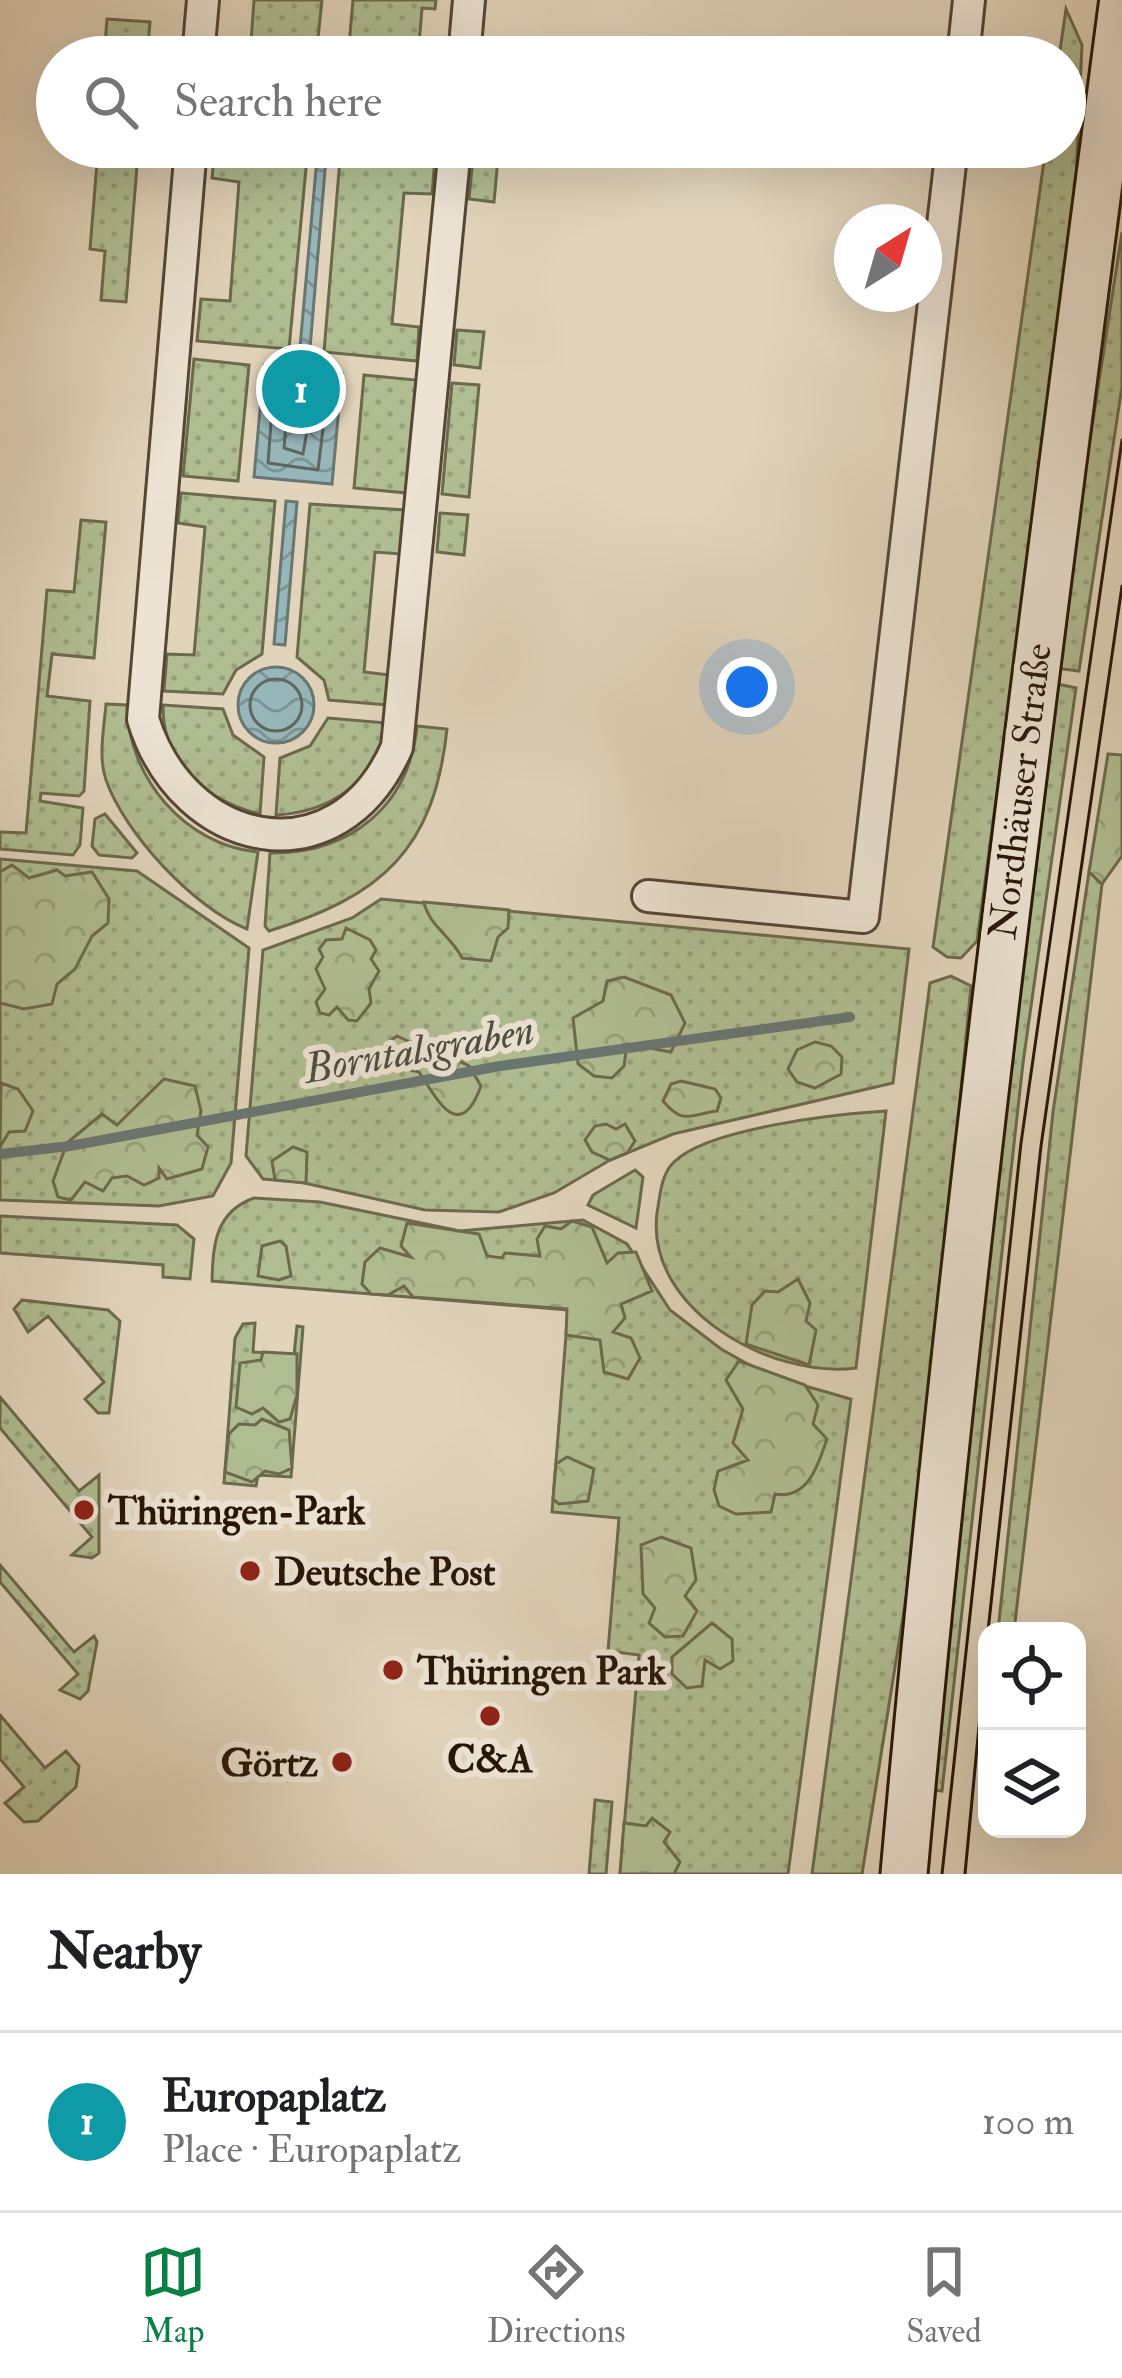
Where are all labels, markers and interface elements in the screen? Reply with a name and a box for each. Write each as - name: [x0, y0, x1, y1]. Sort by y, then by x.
- search box: [36, 36, 1086, 168]
- icon: search: [78, 69, 144, 135]
- text: Search here: [174, 74, 382, 130]
- north arrow: [834, 204, 942, 312]
- pin: 1: [262, 344, 340, 434]
- street label: Nordhäuser Straße: [978, 641, 1063, 942]
- your location: [717, 657, 777, 717]
- water label: Borntalsgraben: [298, 1004, 538, 1096]
- place label: Thüringen-Park: [107, 1487, 366, 1536]
- marker: Thüringen-Park: [71, 1497, 97, 1523]
- place label: Deutsche Post: [274, 1548, 496, 1597]
- marker: Deutsche Post: [237, 1558, 263, 1584]
- map controls: [978, 1622, 1086, 1838]
- button: locate: [978, 1622, 1086, 1730]
- place label: Thüringen Park: [416, 1647, 666, 1696]
- marker: Thüringen Park: [380, 1657, 406, 1683]
- marker: C&A: [477, 1703, 503, 1729]
- button: layers: [978, 1730, 1086, 1838]
- place label: C&A: [447, 1735, 533, 1784]
- place label: Görtz: [220, 1739, 318, 1788]
- marker: Görtz: [329, 1749, 355, 1775]
- text: Nearby: [48, 1920, 201, 1984]
- text: Europaplatz: [162, 2069, 386, 2125]
- text: 1: [80, 2097, 94, 2146]
- text: 100 m: [982, 2097, 1074, 2146]
- text: Place · Europaplatz: [162, 2125, 461, 2174]
- tab: Map: [140, 2239, 206, 2352]
- tab: Directions: [487, 2239, 626, 2352]
- tab: Saved: [906, 2239, 982, 2352]

